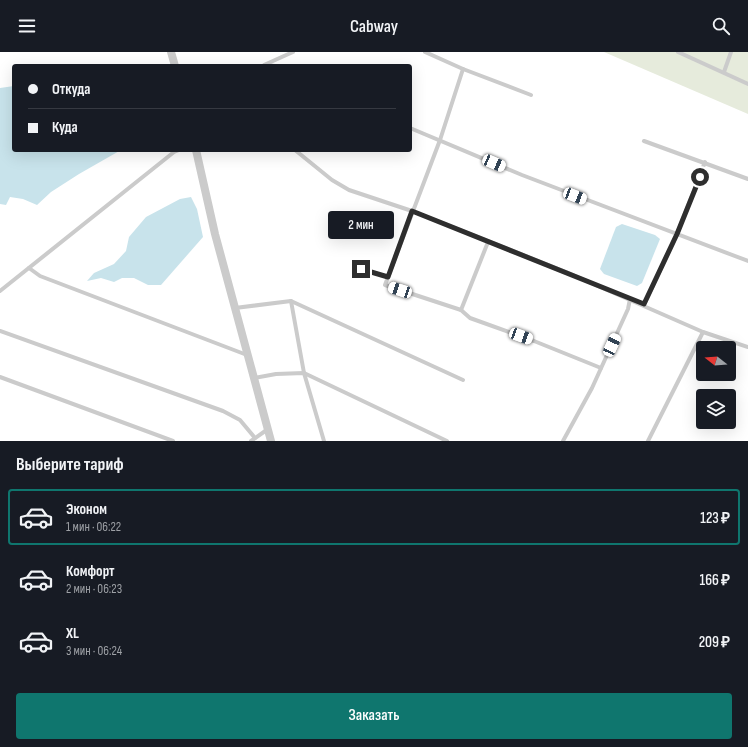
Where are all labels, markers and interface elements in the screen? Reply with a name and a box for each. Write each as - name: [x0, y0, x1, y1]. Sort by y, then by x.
- icon: menu: [16, 15, 38, 37]
- icon: search: [710, 15, 732, 37]
- text: Cabway: [350, 16, 398, 37]
- text: Откуда: [52, 80, 90, 99]
- text: Куда: [52, 118, 78, 137]
- car: [481, 153, 507, 173]
- route start: [691, 168, 709, 186]
- car: [562, 186, 588, 206]
- callout: 2 мин: [328, 211, 394, 239]
- text: 2 мин: [348, 217, 374, 233]
- route end: [352, 260, 370, 278]
- car: [387, 281, 413, 299]
- car: [508, 326, 534, 346]
- car: [601, 332, 623, 358]
- north arrow: [696, 341, 736, 381]
- map controls: [696, 341, 736, 429]
- button: layers: [696, 389, 736, 429]
- text: Выберите тариф: [16, 454, 124, 475]
- icon: car: [18, 499, 54, 535]
- text: Эконом: [66, 500, 107, 519]
- text: 123 ₽: [700, 509, 730, 528]
- text: 1 мин · 06:22: [66, 519, 121, 535]
- icon: car: [18, 561, 54, 597]
- text: Комфорт: [66, 562, 115, 581]
- text: 166 ₽: [700, 571, 730, 590]
- text: 2 мин · 06:23: [66, 581, 122, 597]
- icon: car: [18, 623, 54, 659]
- text: XL: [66, 624, 79, 643]
- text: 209 ₽: [699, 633, 730, 652]
- text: 3 мин · 06:24: [66, 643, 122, 659]
- button: Заказать: [16, 693, 732, 739]

